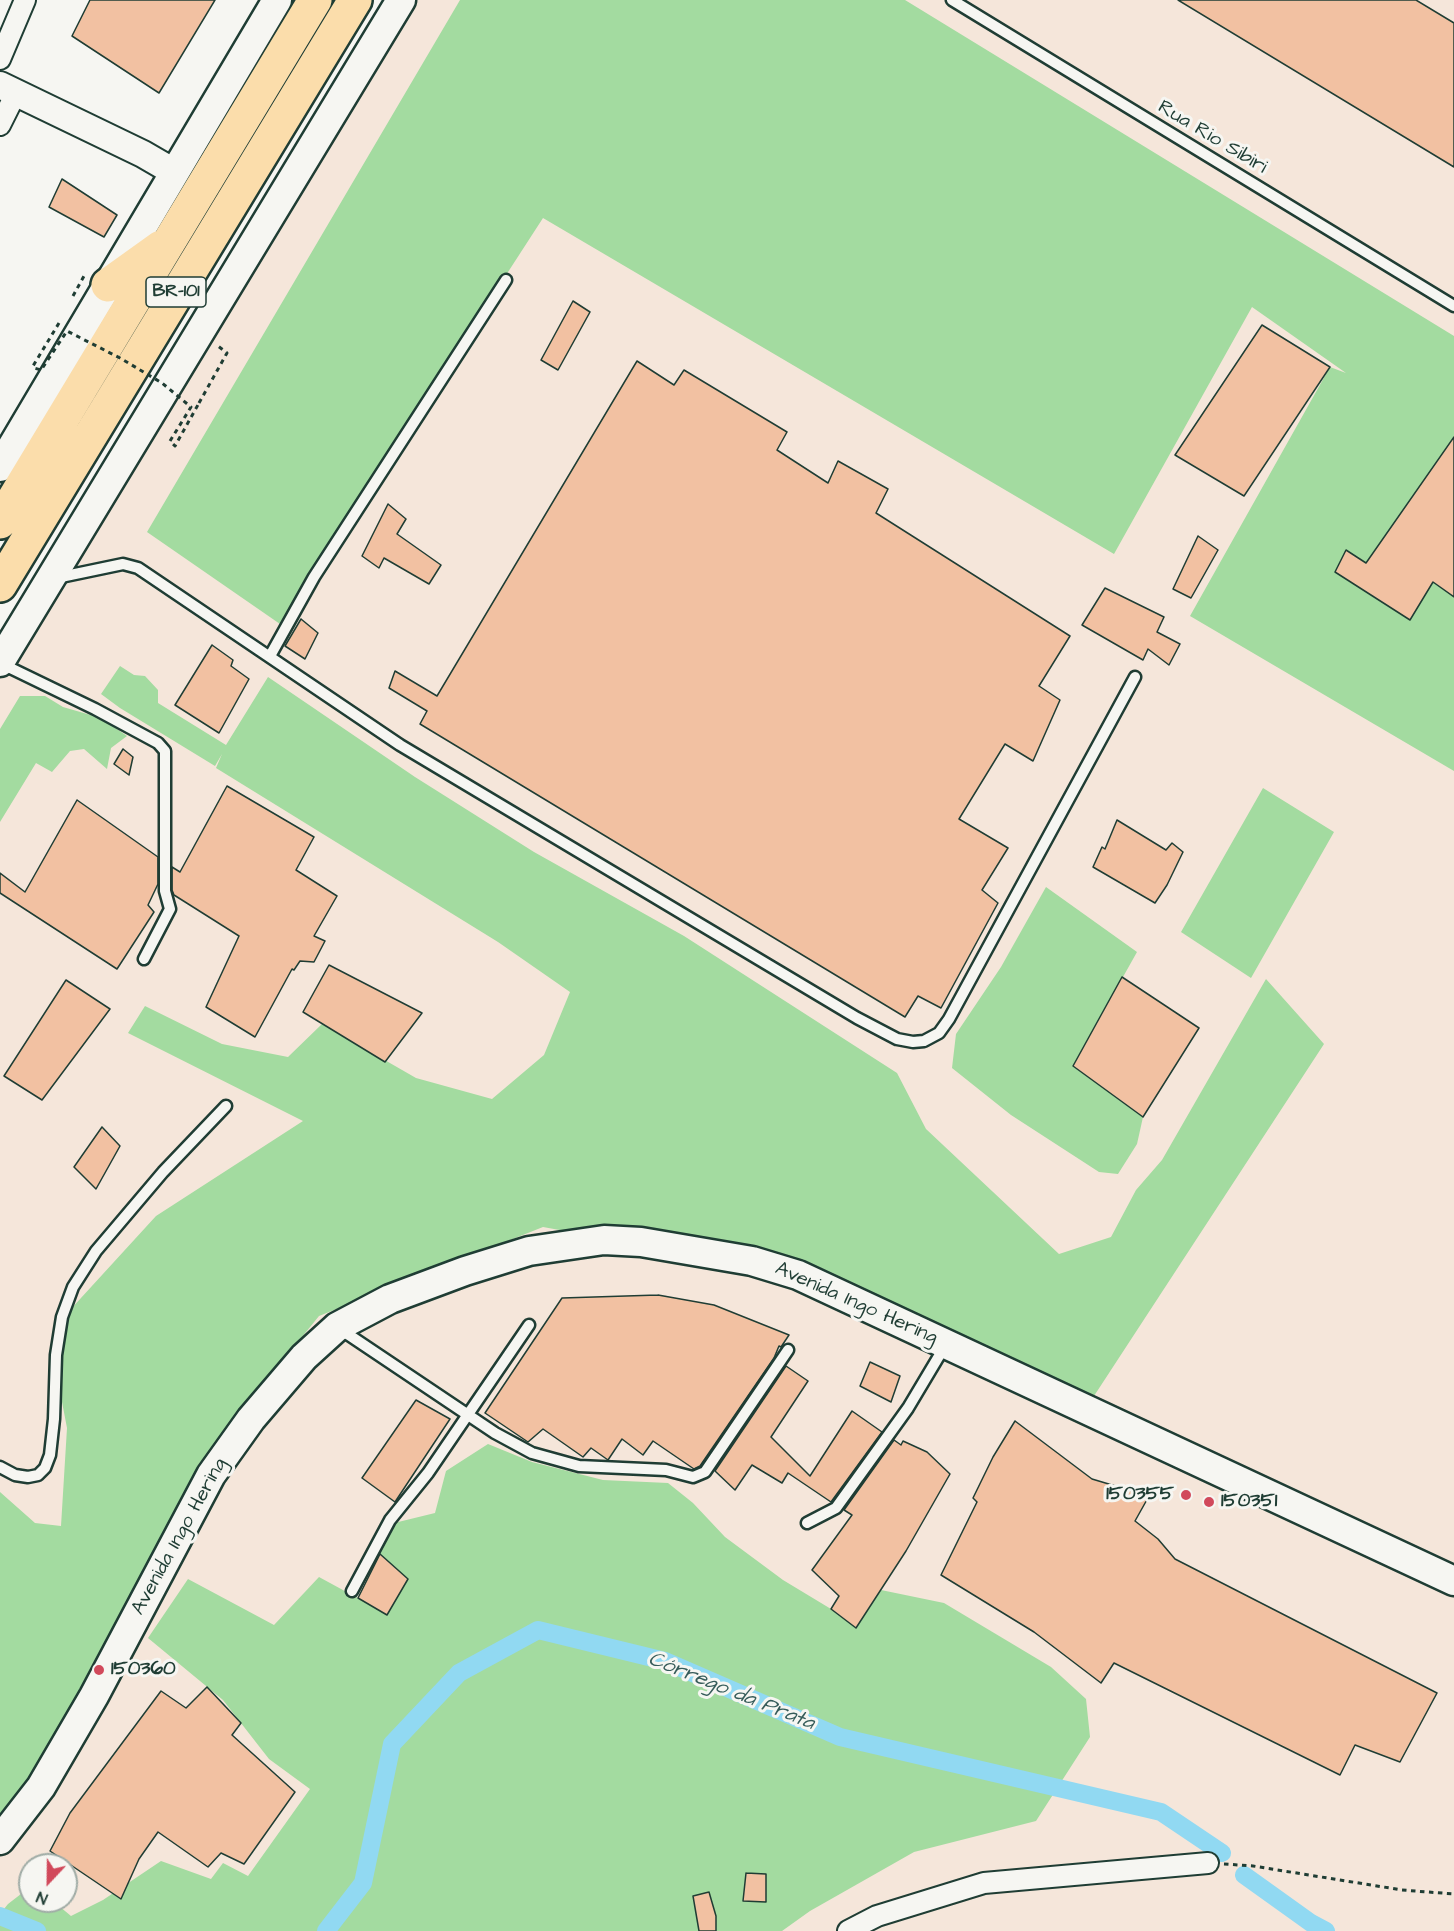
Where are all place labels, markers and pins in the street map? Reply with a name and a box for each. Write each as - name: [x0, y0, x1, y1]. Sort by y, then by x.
- place label: 150355: [1106, 1483, 1174, 1507]
- marker: 150355: [1179, 1488, 1193, 1502]
- place label: 150351: [1221, 1490, 1277, 1514]
- marker: 150351: [1202, 1495, 1216, 1509]
- place label: 150360: [111, 1658, 176, 1682]
- marker: 150360: [92, 1663, 106, 1677]

